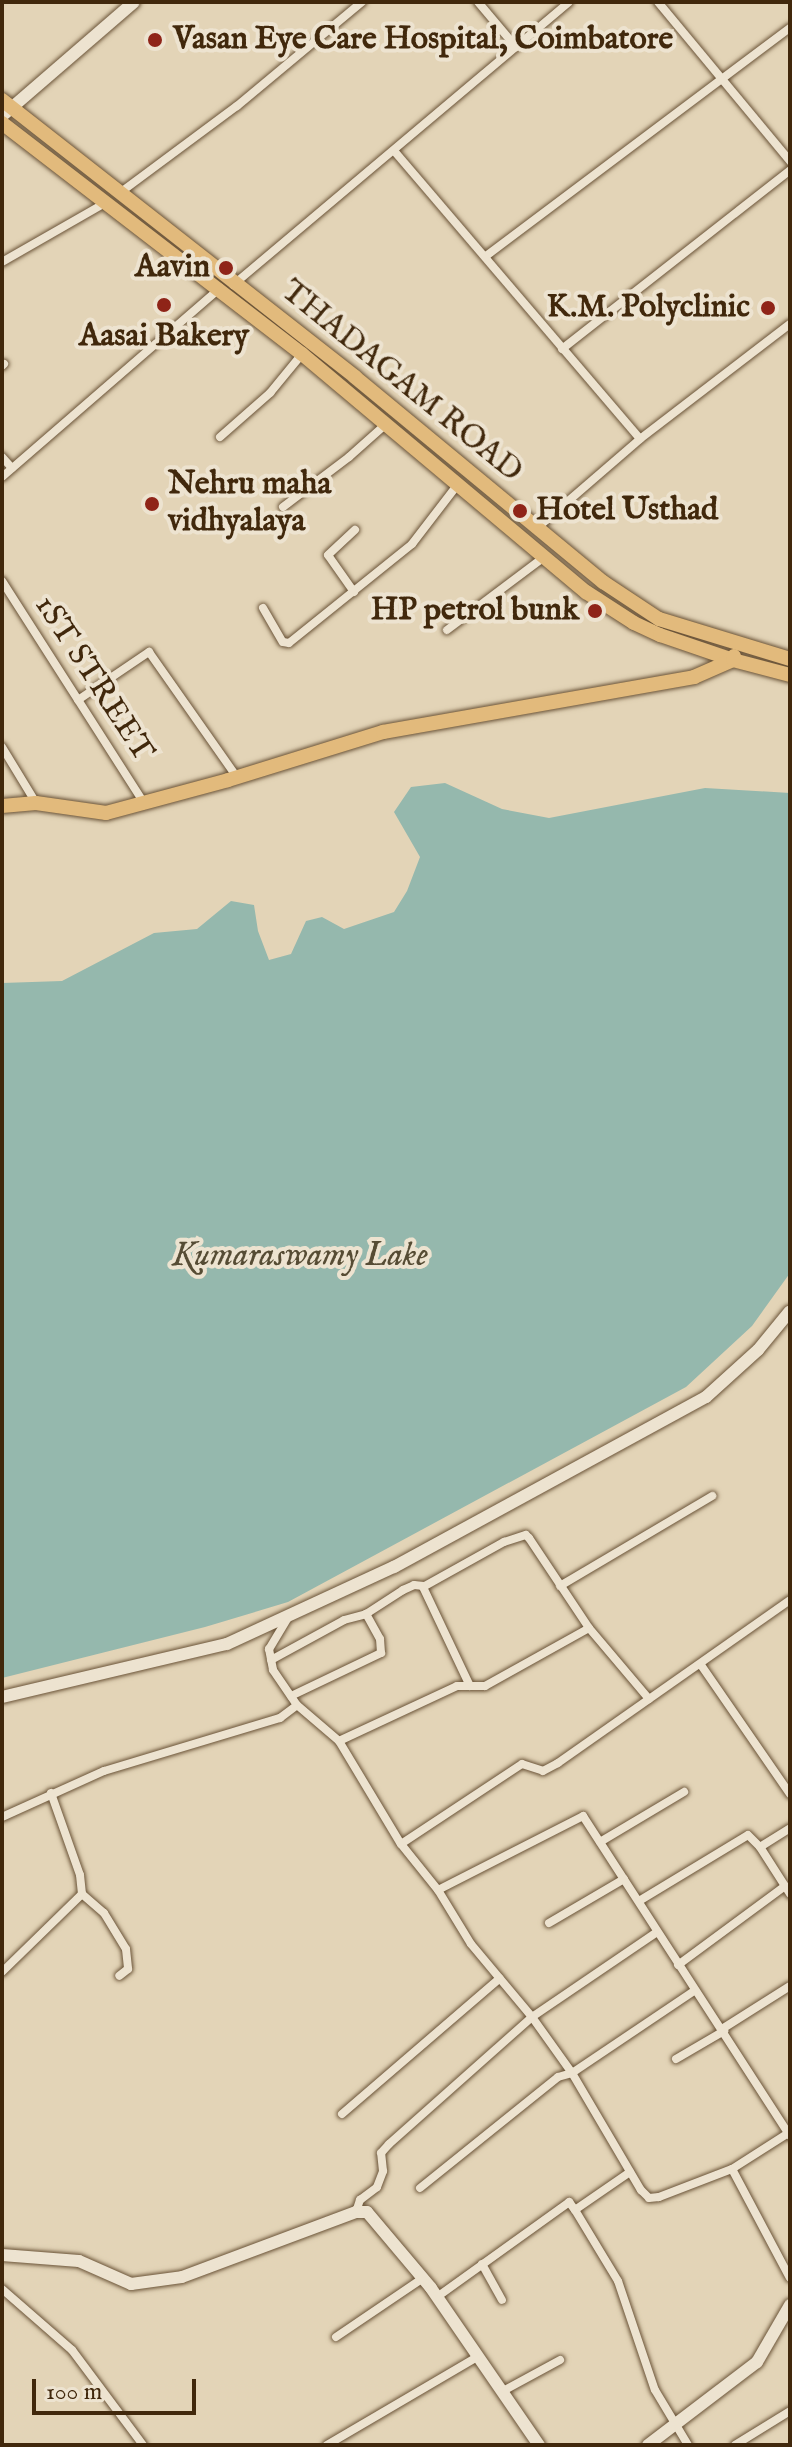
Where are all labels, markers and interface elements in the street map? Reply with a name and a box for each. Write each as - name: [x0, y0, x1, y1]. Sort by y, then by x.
- place label: Vasan Eye Care Hospital, Coimbatore: [173, 21, 673, 59]
- marker: Vasan Eye Care Hospital, Coimbatore: [144, 29, 166, 51]
- place label: Aavin: [135, 249, 210, 287]
- marker: Aavin: [217, 259, 235, 277]
- street label: THADAGAM ROAD: [273, 273, 529, 491]
- place label: K.M. Polyclinic: [547, 289, 750, 327]
- marker: Aasai Bakery: [155, 296, 173, 314]
- marker: K.M. Polyclinic: [757, 297, 779, 319]
- place label: Aasai Bakery: [79, 318, 249, 356]
- place label: Nehru maha vidhyalaya: [168, 467, 331, 542]
- place label: Hotel Usthad: [536, 492, 718, 530]
- marker: Nehru maha vidhyalaya: [143, 495, 161, 513]
- marker: Hotel Usthad: [511, 502, 529, 520]
- street label: 1ST STREET: [25, 589, 161, 769]
- place label: HP petrol bunk: [371, 592, 579, 630]
- marker: HP petrol bunk: [586, 602, 604, 620]
- water label: Kumaraswamy Lake: [172, 1236, 428, 1276]
- scale bar: [36, 2363, 200, 2413]
- text: 100 m: [46, 2377, 102, 2408]

